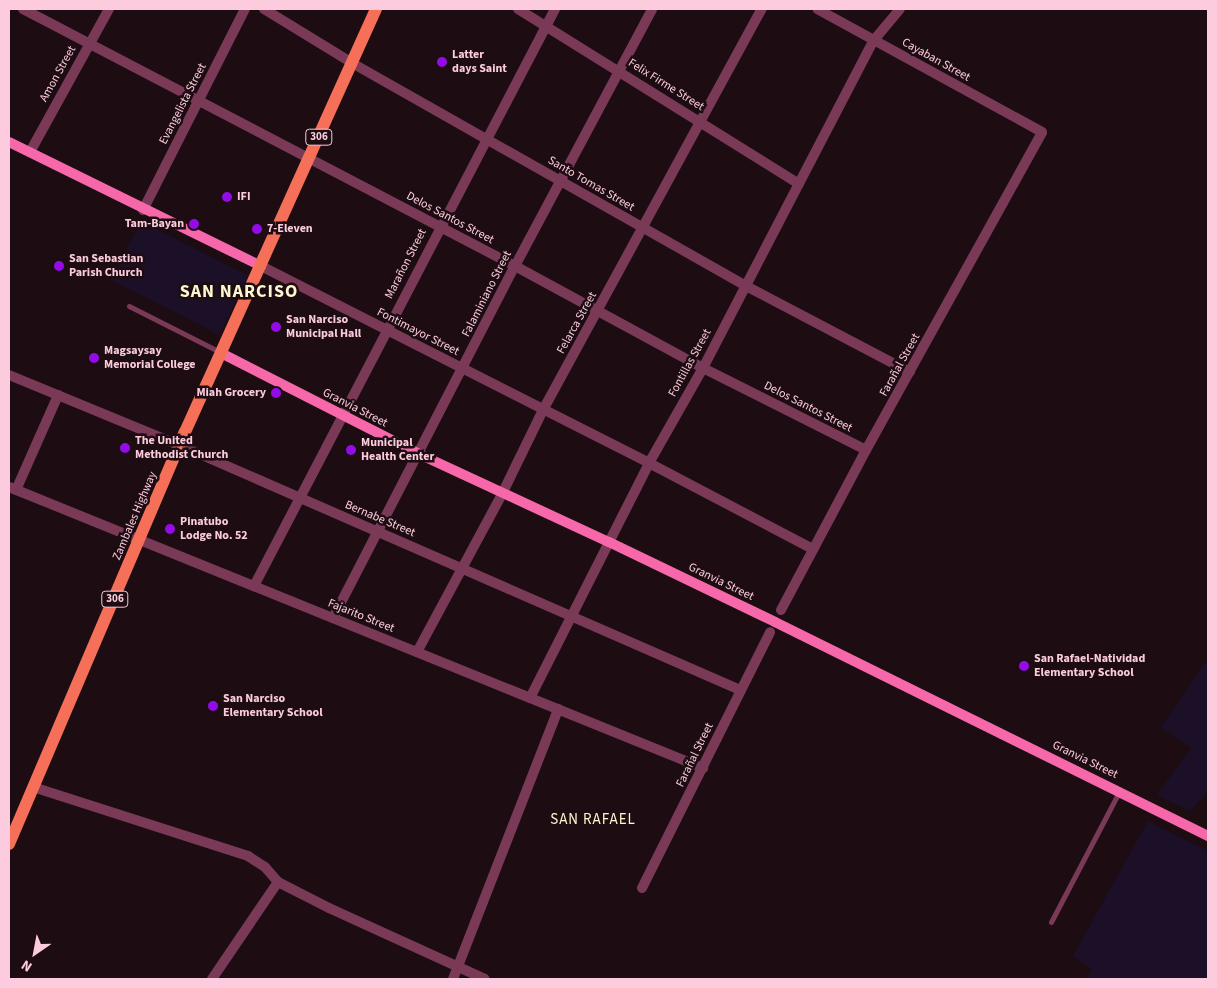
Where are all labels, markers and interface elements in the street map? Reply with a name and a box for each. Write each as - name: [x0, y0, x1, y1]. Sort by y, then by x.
- street label: Cayaban Street: [899, 35, 973, 85]
- street label: Amon Street: [37, 43, 79, 105]
- place label: Latter days Saint: [452, 48, 507, 76]
- marker: Latter days Saint: [436, 56, 448, 68]
- street label: Felix Firme Street: [625, 56, 707, 114]
- street label: Evangelista Street: [156, 61, 210, 147]
- road number: 306: [305, 128, 333, 146]
- street label: Santo Tomas Street: [545, 153, 637, 215]
- street label: Delos Santos Street: [404, 189, 496, 247]
- place label: IFI: [237, 190, 251, 204]
- marker: IFI: [221, 191, 233, 203]
- place label: Tam-Bayan: [125, 217, 184, 231]
- marker: Tam-Bayan: [188, 218, 200, 230]
- place label: 7-Eleven: [267, 222, 313, 236]
- marker: 7-Eleven: [251, 223, 263, 235]
- street label: Marañon Street: [382, 227, 430, 301]
- street label: Falaminiano Street: [459, 249, 515, 339]
- place label: San Sebastian Parish Church: [69, 252, 143, 280]
- marker: San Sebastian Parish Church: [53, 260, 65, 272]
- district label: SAN NARCISO: [178, 281, 300, 303]
- street label: Felarca Street: [554, 289, 600, 357]
- street label: Fontimayor Street: [374, 305, 462, 359]
- place label: San Narciso Municipal Hall: [286, 313, 361, 341]
- marker: San Narciso Municipal Hall: [270, 321, 282, 333]
- street label: Fontillas Street: [665, 326, 715, 400]
- street label: Farañal Street: [877, 331, 923, 399]
- place label: Magsaysay Memorial College: [104, 344, 196, 372]
- marker: Magsaysay Memorial College: [88, 352, 100, 364]
- street label: Delos Santos Street: [761, 379, 855, 435]
- street label: Granvia Street: [320, 385, 390, 431]
- place label: Miah Grocery: [196, 386, 266, 400]
- marker: Miah Grocery: [270, 387, 282, 399]
- place label: The United Methodist Church: [135, 434, 228, 462]
- place label: Municipal Health Center: [361, 436, 434, 464]
- marker: The United Methodist Church: [119, 442, 131, 454]
- marker: Municipal Health Center: [345, 444, 357, 456]
- street label: Zambales Highway: [110, 470, 160, 562]
- street label: Bernabe Street: [343, 498, 417, 540]
- place label: Pinatubo Lodge No. 52: [180, 515, 248, 543]
- marker: Pinatubo Lodge No. 52: [164, 523, 176, 535]
- street label: Granvia Street: [686, 560, 756, 604]
- road number: 306: [101, 590, 129, 608]
- street label: Fajarito Street: [326, 596, 396, 636]
- place label: San Rafael-Natividad Elementary School: [1034, 652, 1145, 680]
- marker: San Rafael-Natividad Elementary School: [1018, 660, 1030, 672]
- place label: San Narciso Elementary School: [223, 692, 323, 720]
- marker: San Narciso Elementary School: [207, 700, 219, 712]
- street label: Farañal Street: [673, 721, 717, 789]
- street label: Granvia Street: [1050, 738, 1120, 782]
- district label: SAN RAFAEL: [549, 811, 637, 829]
- north arrow: [10, 928, 60, 978]
- text: N: [17, 955, 36, 977]

